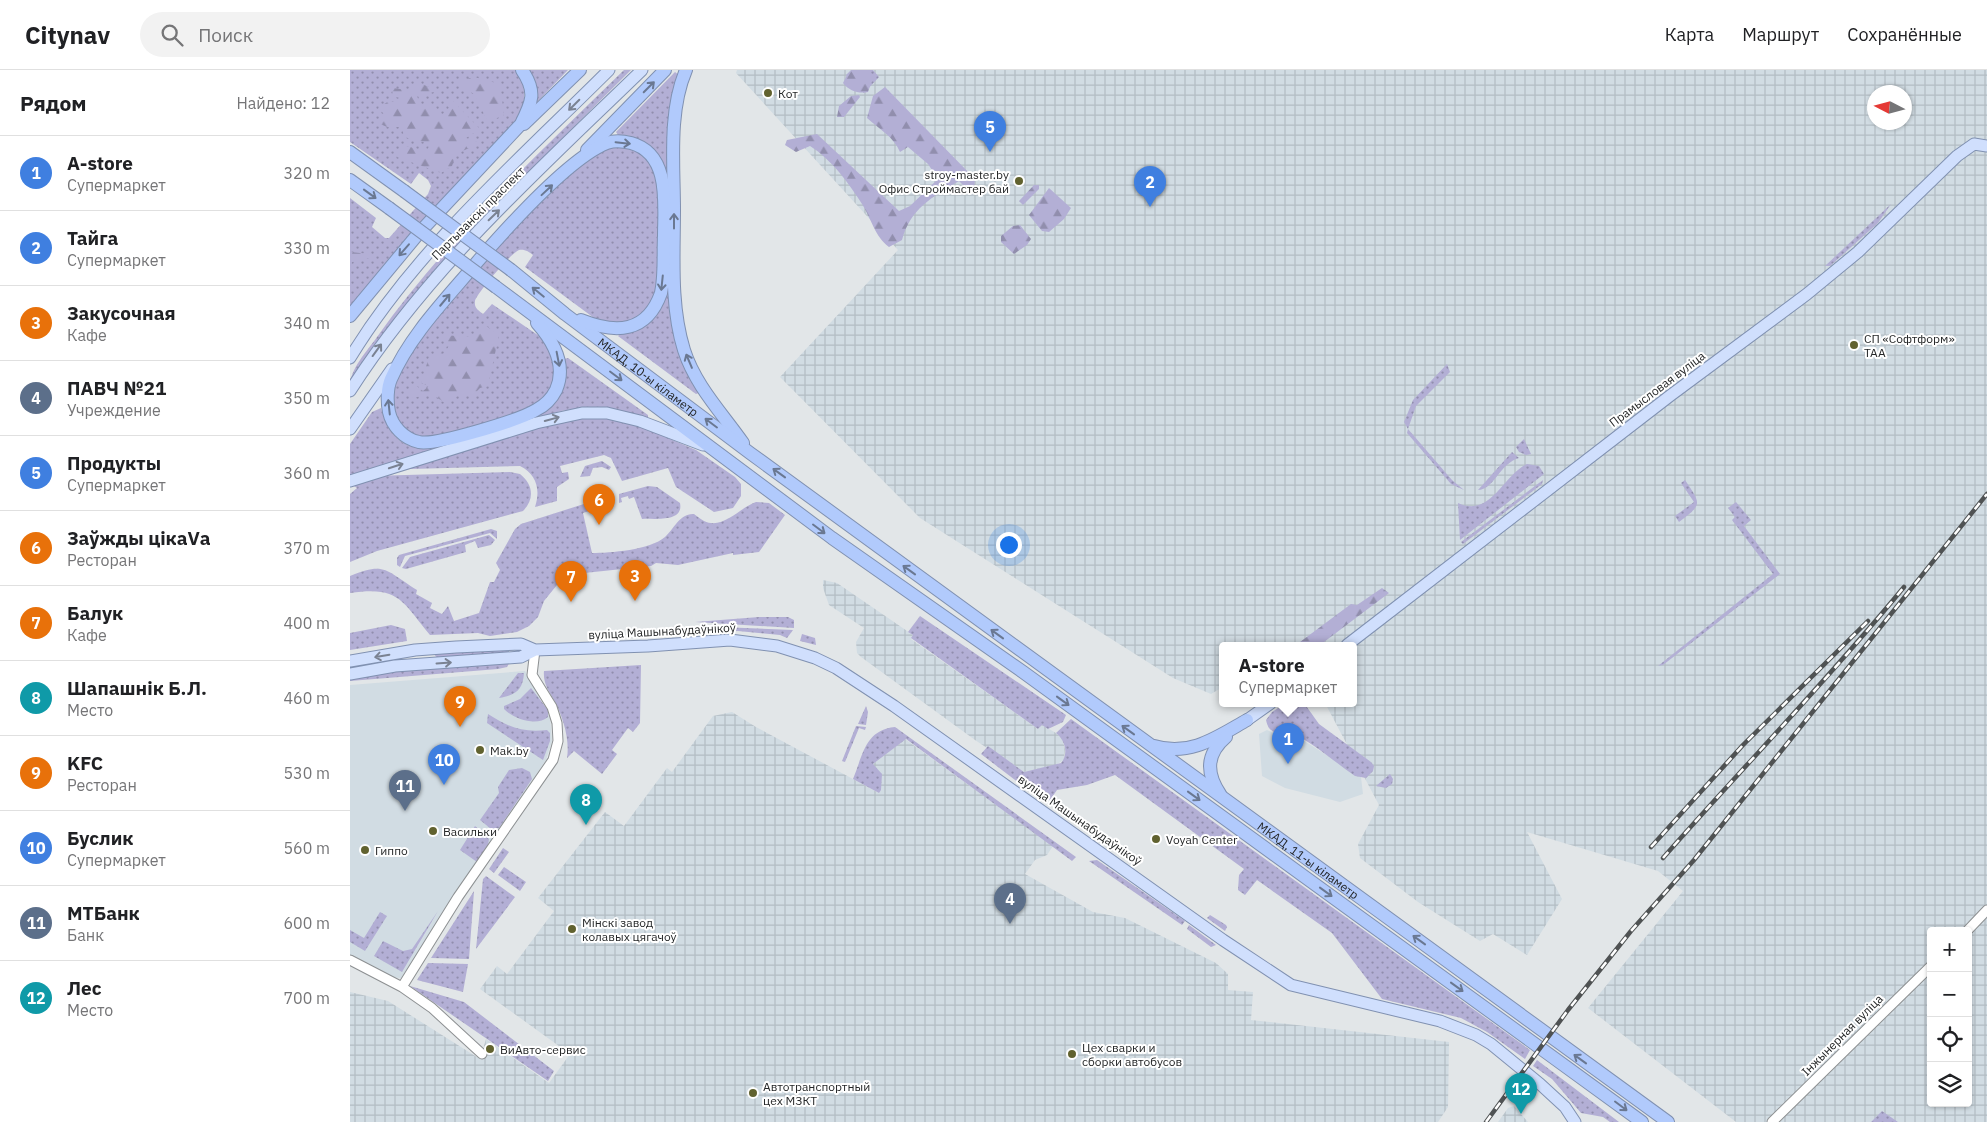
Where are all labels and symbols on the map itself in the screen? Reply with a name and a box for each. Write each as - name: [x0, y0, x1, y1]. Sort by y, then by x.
- one-way arrow: [643, 80, 655, 93]
- north arrow: [1867, 85, 1912, 130]
- place label: Кот: [778, 86, 798, 101]
- marker: Кот: [762, 87, 774, 99]
- one-way arrow: [569, 98, 581, 110]
- pin: 5: [974, 111, 1006, 152]
- one-way arrow: [614, 138, 630, 148]
- street label: Партызанскі праспект: [428, 163, 528, 263]
- pin: 2: [1134, 166, 1166, 207]
- place label: stroy-master.by Офис Строймастер бай: [879, 167, 1009, 196]
- marker: stroy-master.by Офис Строймастер бай: [1013, 175, 1025, 187]
- one-way arrow: [541, 184, 554, 196]
- one-way arrow: [363, 189, 377, 199]
- one-way arrow: [488, 209, 500, 221]
- one-way arrow: [669, 213, 679, 230]
- one-way arrow: [399, 243, 410, 256]
- one-way arrow: [657, 275, 667, 291]
- one-way arrow: [532, 286, 545, 297]
- one-way arrow: [439, 294, 450, 307]
- place label: СП «Софтформ» ТАА: [1864, 331, 1955, 360]
- street label: МКАД, 10-ы кіламетр: [595, 334, 702, 419]
- marker: СП «Софтформ» ТАА: [1848, 339, 1860, 351]
- one-way arrow: [372, 343, 382, 357]
- street label: Прамысловая вуліца: [1606, 348, 1708, 430]
- one-way arrow: [553, 350, 563, 366]
- one-way arrow: [683, 354, 693, 369]
- one-way arrow: [609, 371, 623, 381]
- one-way arrow: [384, 400, 394, 416]
- one-way arrow: [544, 414, 560, 424]
- one-way arrow: [705, 418, 718, 429]
- one-way arrow: [388, 461, 404, 470]
- one-way arrow: [772, 468, 786, 478]
- pin: 6: [583, 484, 615, 525]
- one-way arrow: [813, 523, 826, 534]
- your location: [996, 532, 1022, 558]
- pin: 3: [619, 560, 651, 601]
- pin: 7: [555, 561, 587, 602]
- one-way arrow: [903, 564, 916, 575]
- street label: вуліца Машынабудаўнікоў: [588, 620, 736, 642]
- one-way arrow: [990, 629, 1004, 639]
- one-way arrow: [375, 651, 391, 661]
- one-way arrow: [436, 658, 452, 667]
- pin: 9: [444, 686, 476, 727]
- one-way arrow: [1055, 696, 1069, 706]
- pin: 1: [1272, 723, 1304, 764]
- one-way arrow: [1121, 725, 1135, 735]
- place label: Mak.by: [490, 743, 529, 758]
- pin: 10: [428, 744, 460, 785]
- marker: Mak.by: [474, 744, 486, 756]
- pin: 11: [389, 770, 421, 811]
- street label: вуліца Машынабудаўнікоў: [1015, 772, 1145, 868]
- pin: 8: [570, 784, 602, 825]
- one-way arrow: [1187, 791, 1201, 801]
- street label: МКАД, 11-ы кіламетр: [1255, 818, 1362, 902]
- place label: Васильки: [443, 824, 497, 839]
- marker: Васильки: [427, 825, 439, 837]
- place label: Voyah Center: [1166, 832, 1238, 847]
- marker: Voyah Center: [1150, 833, 1162, 845]
- place label: Гиппо: [375, 843, 408, 858]
- marker: Гиппо: [359, 844, 371, 856]
- pin: 4: [994, 883, 1026, 924]
- one-way arrow: [1319, 887, 1333, 897]
- place label: Мінскі завод колавых цягачоў: [582, 915, 677, 944]
- marker: Мінскі завод колавых цягачоў: [566, 923, 578, 935]
- one-way arrow: [1412, 935, 1426, 945]
- one-way arrow: [1450, 982, 1464, 992]
- street label: Інжынерная вуліца: [1798, 991, 1886, 1079]
- place label: Цех сварки и сборки автобусов: [1082, 1040, 1182, 1069]
- place label: ВиАвто-сервис: [500, 1042, 586, 1057]
- marker: ВиАвто-сервис: [484, 1043, 496, 1055]
- marker: Цех сварки и сборки автобусов: [1066, 1048, 1078, 1060]
- one-way arrow: [1573, 1054, 1587, 1064]
- pin: 12: [1505, 1073, 1537, 1114]
- place label: Автотранспортный цех МЗКТ: [763, 1079, 870, 1108]
- marker: Автотранспортный цех МЗКТ: [747, 1087, 759, 1099]
- one-way arrow: [1614, 1101, 1628, 1111]

